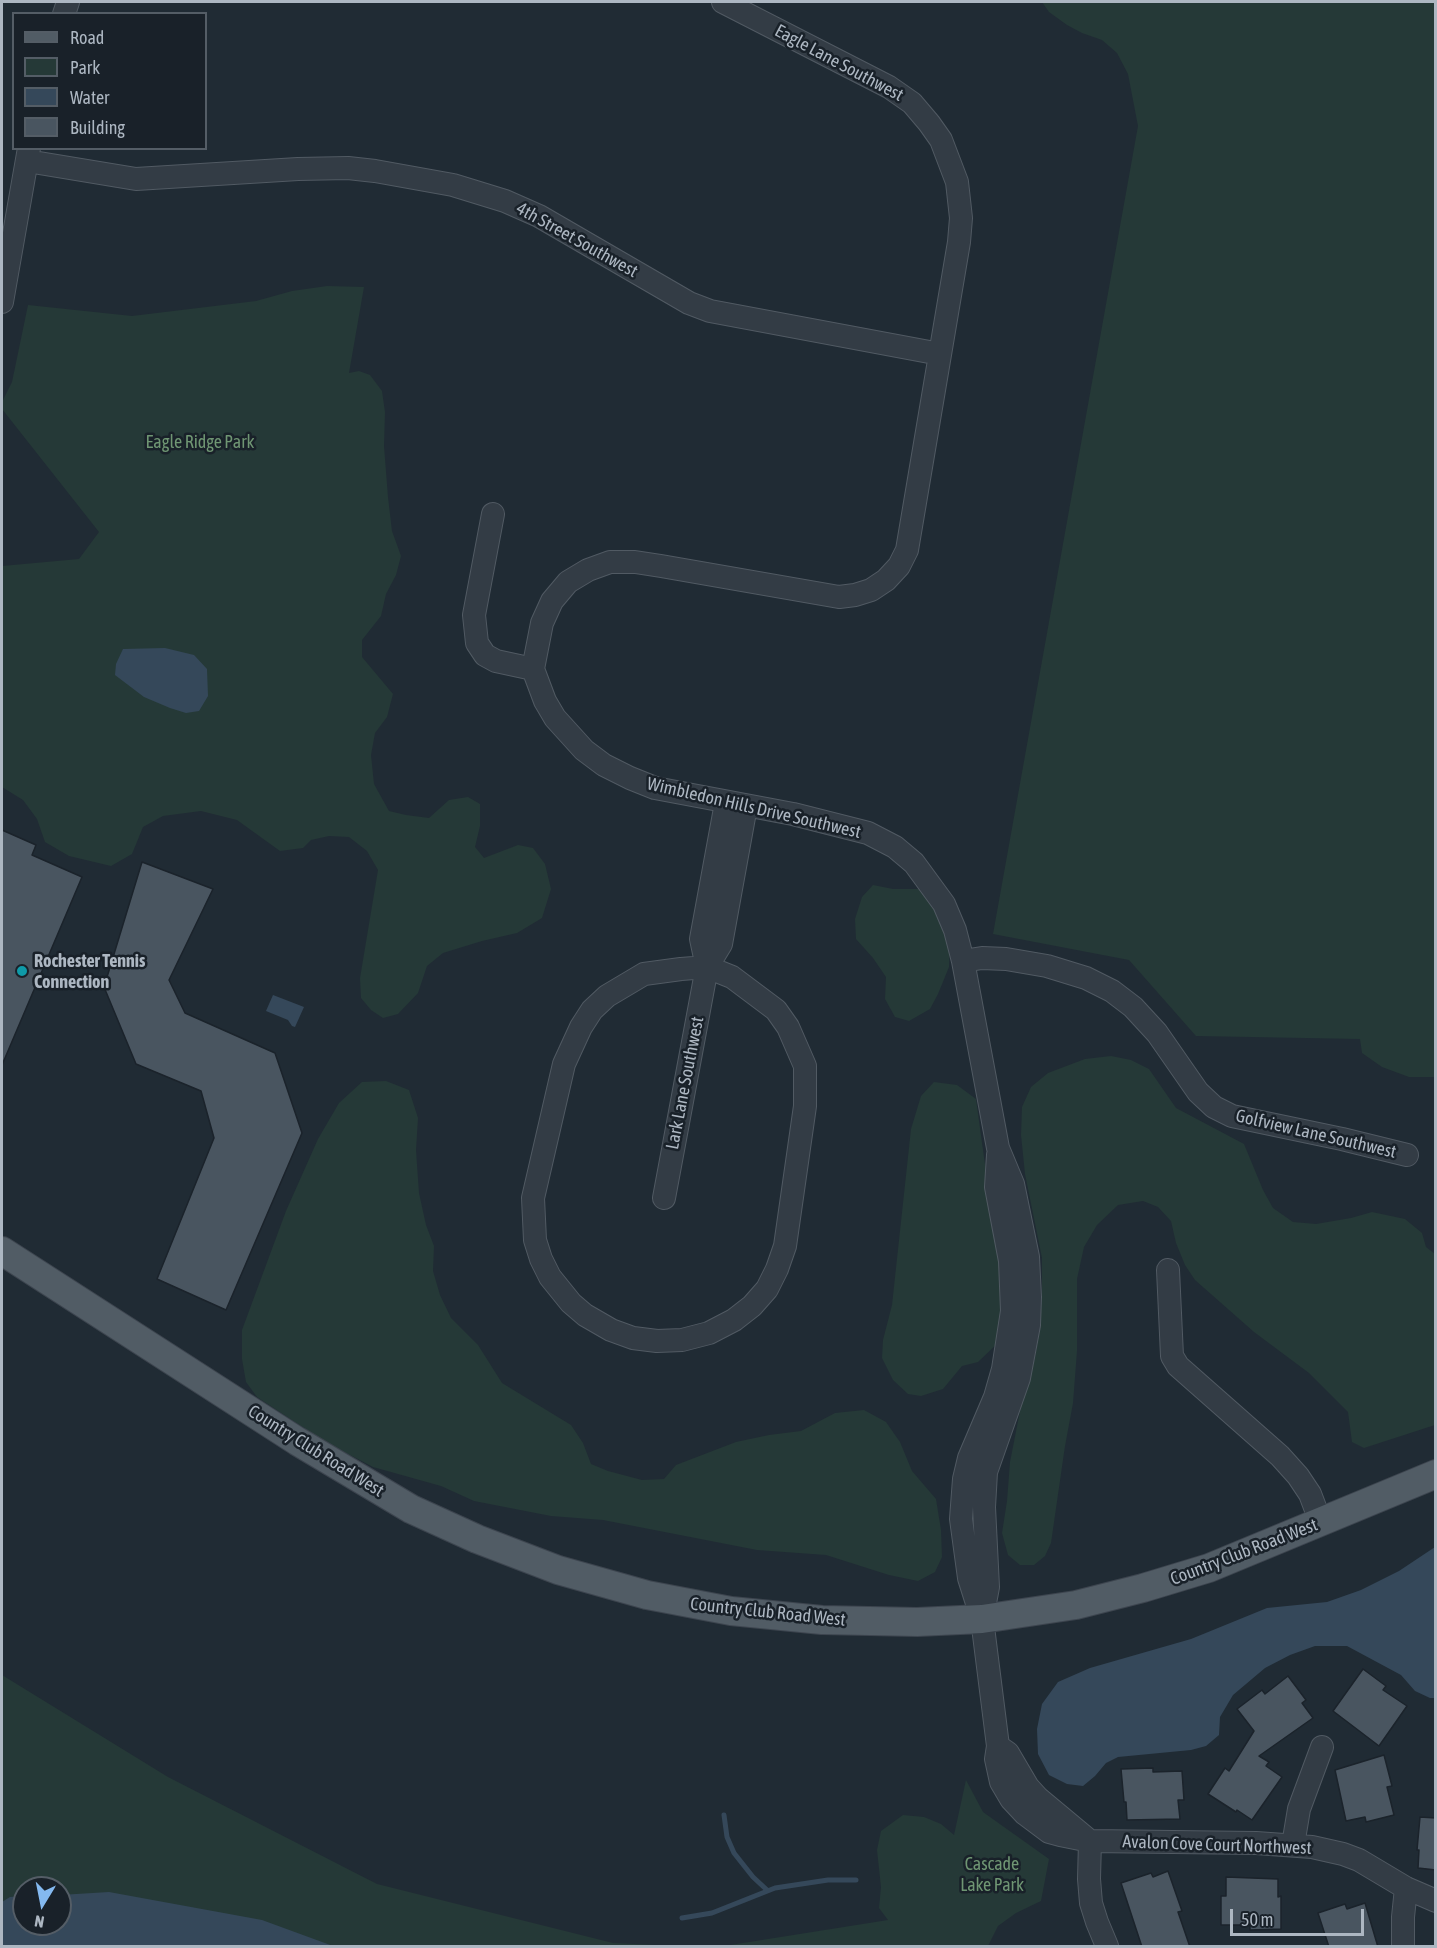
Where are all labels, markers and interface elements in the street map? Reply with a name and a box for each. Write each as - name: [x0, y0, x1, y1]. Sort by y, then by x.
- legend: [12, 12, 207, 150]
- street label: Eagle Lane Southwest: [771, 20, 907, 106]
- text: Road: [70, 27, 104, 48]
- text: Park: [70, 57, 100, 78]
- text: Water: [70, 87, 109, 108]
- text: Building: [70, 117, 125, 138]
- street label: 4th Street Southwest: [512, 198, 642, 282]
- park label: Eagle Ridge Park: [146, 431, 254, 453]
- street label: Wimbledon Hills Drive Southwest: [645, 773, 863, 843]
- place label: Rochester Tennis Connection: [34, 950, 145, 992]
- marker: Rochester Tennis Connection: [15, 964, 29, 978]
- street label: Lark Lane Southwest: [662, 1015, 708, 1151]
- street label: Golfview Lane Southwest: [1234, 1105, 1398, 1163]
- street label: Country Club Road West: [244, 1401, 388, 1501]
- street label: Country Club Road West: [1167, 1514, 1321, 1590]
- street label: Country Club Road West: [689, 1593, 847, 1631]
- street label: Avalon Cove Court Northwest: [1122, 1831, 1312, 1859]
- park label: Cascade Lake Park: [960, 1853, 1024, 1896]
- north arrow: [12, 1876, 72, 1936]
- scale bar: [1233, 1897, 1366, 1935]
- text: 50 m: [1241, 1909, 1273, 1930]
- text: N: [33, 1912, 45, 1931]

